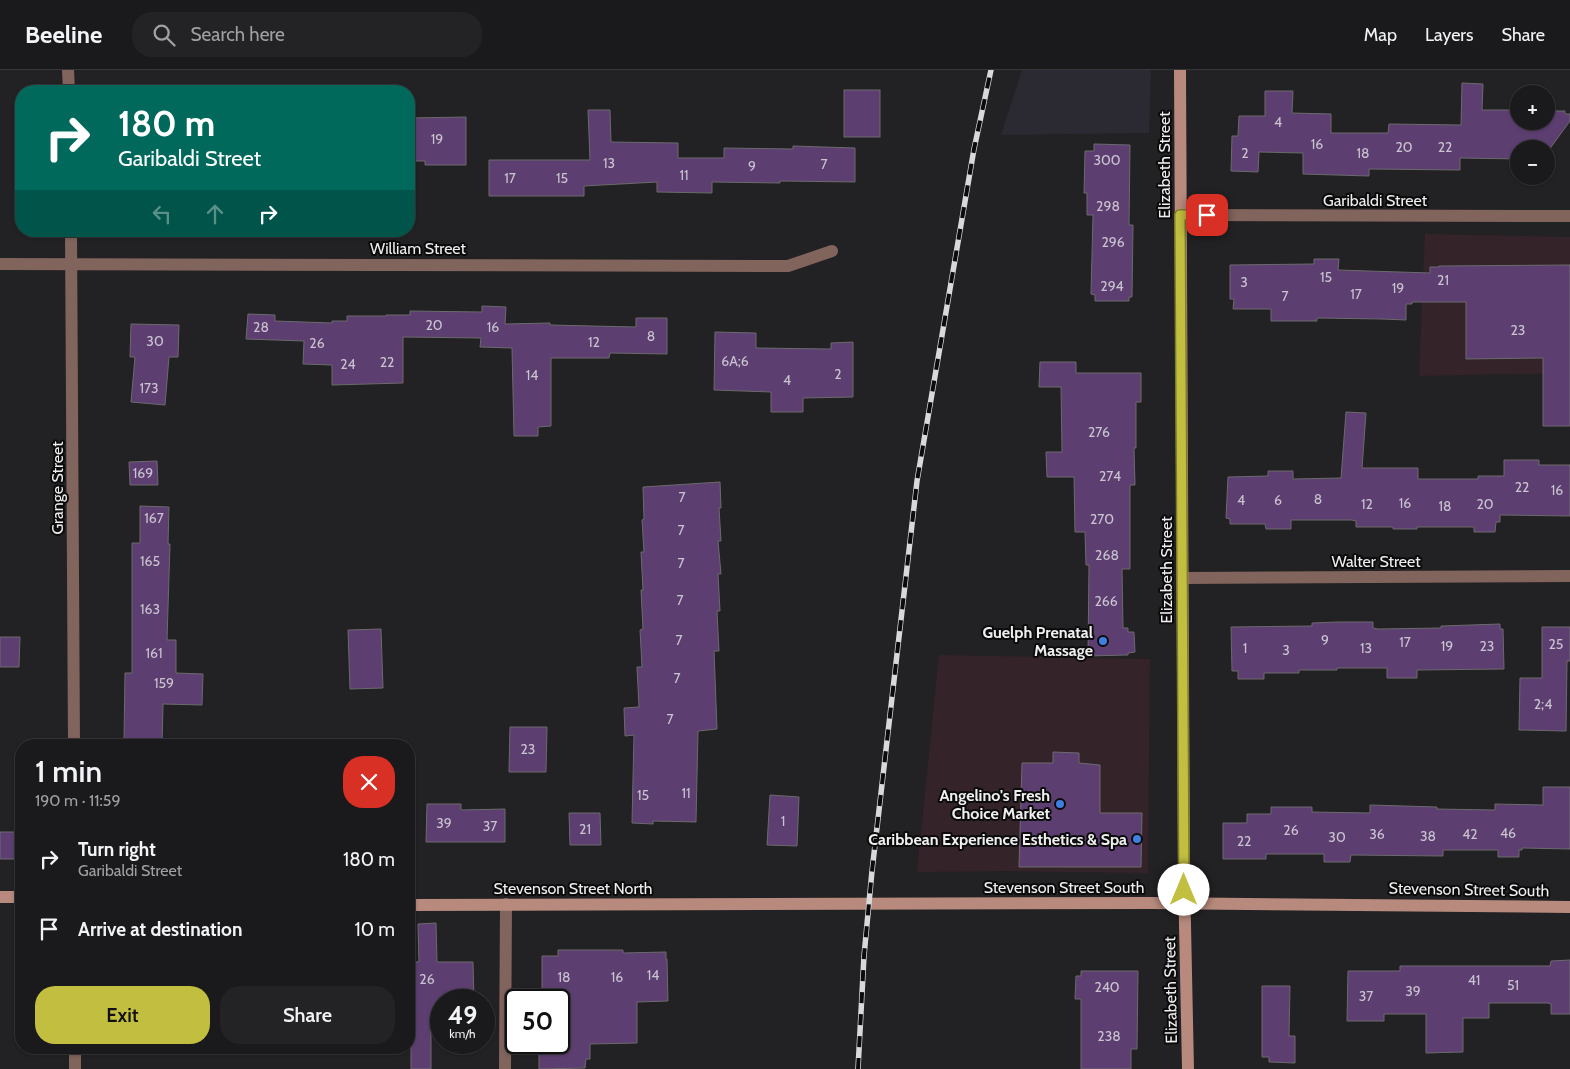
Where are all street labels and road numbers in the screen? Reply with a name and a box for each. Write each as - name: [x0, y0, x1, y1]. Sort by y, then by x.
- street label: Elizabeth Street: [1155, 111, 1174, 219]
- street label: Garibaldi Street: [1323, 191, 1428, 210]
- street label: William Street: [370, 239, 467, 258]
- street label: Grange Street: [48, 441, 67, 535]
- street label: Elizabeth Street: [1157, 516, 1176, 624]
- street label: Walter Street: [1331, 552, 1421, 571]
- street label: Stevenson Street South: [984, 878, 1144, 897]
- street label: Stevenson Street North: [493, 879, 653, 898]
- street label: Stevenson Street South: [1388, 879, 1549, 900]
- street label: Elizabeth Street: [1160, 936, 1181, 1044]

